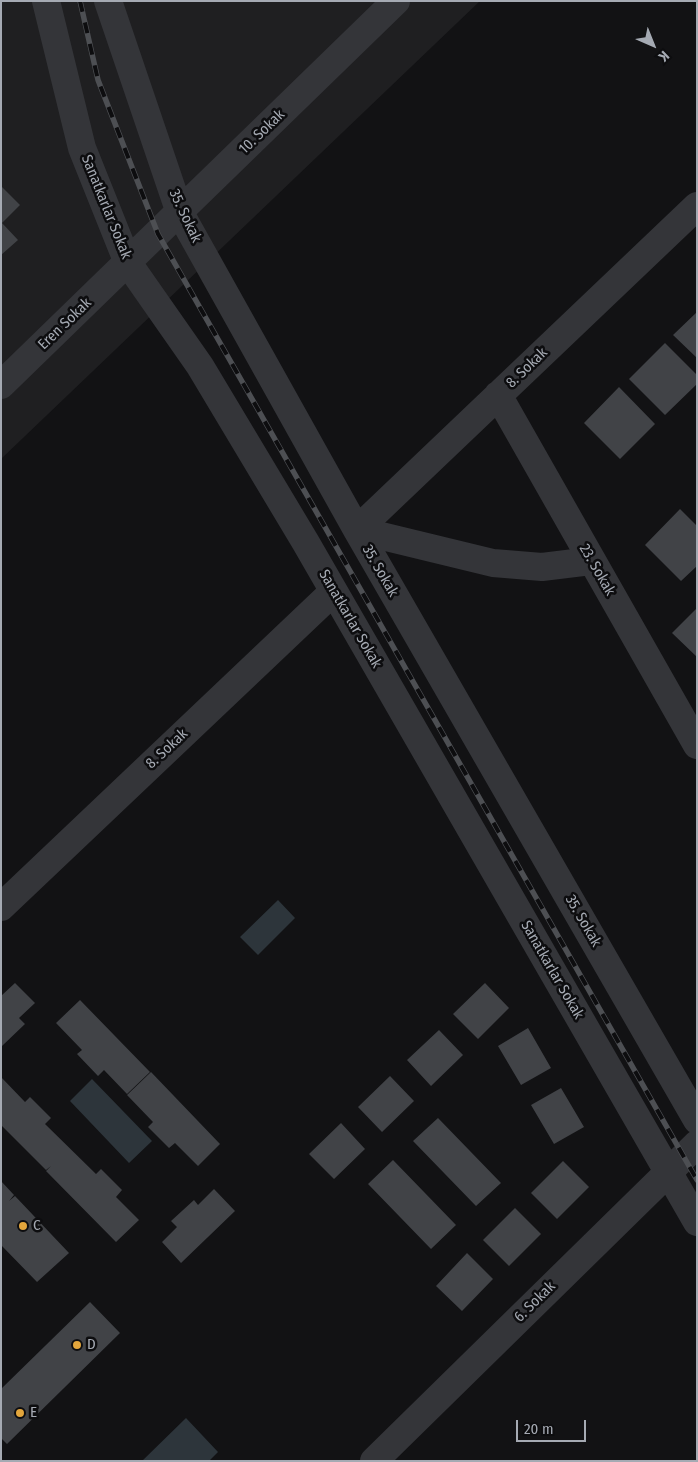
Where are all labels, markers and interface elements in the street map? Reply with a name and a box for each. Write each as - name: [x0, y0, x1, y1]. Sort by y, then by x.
- north arrow: [628, 20, 678, 70]
- text: K: [655, 47, 673, 65]
- street label: 10. Sokak: [235, 106, 289, 158]
- street label: Sanatkarlar Sokak: [77, 152, 135, 262]
- street label: 35. Sokak: [165, 186, 205, 246]
- street label: Eren Sokak: [35, 294, 95, 354]
- street label: 8. Sokak: [503, 344, 551, 392]
- street label: 23. Sokak: [575, 541, 619, 599]
- street label: 35. Sokak: [358, 542, 402, 600]
- street label: Sanatkarlar Sokak: [315, 567, 385, 671]
- street label: 8. Sokak: [142, 725, 192, 773]
- street label: 35. Sokak: [561, 892, 605, 950]
- street label: Sanatkarlar Sokak: [517, 918, 587, 1022]
- place label: C: [33, 1217, 41, 1235]
- marker: C: [17, 1220, 29, 1232]
- street label: 6. Sokak: [511, 1278, 559, 1326]
- place label: D: [87, 1336, 96, 1354]
- marker: D: [71, 1339, 83, 1351]
- place label: E: [30, 1404, 37, 1422]
- marker: E: [14, 1407, 26, 1419]
- scale bar: [518, 1410, 588, 1442]
- text: 20 m: [524, 1420, 554, 1438]

